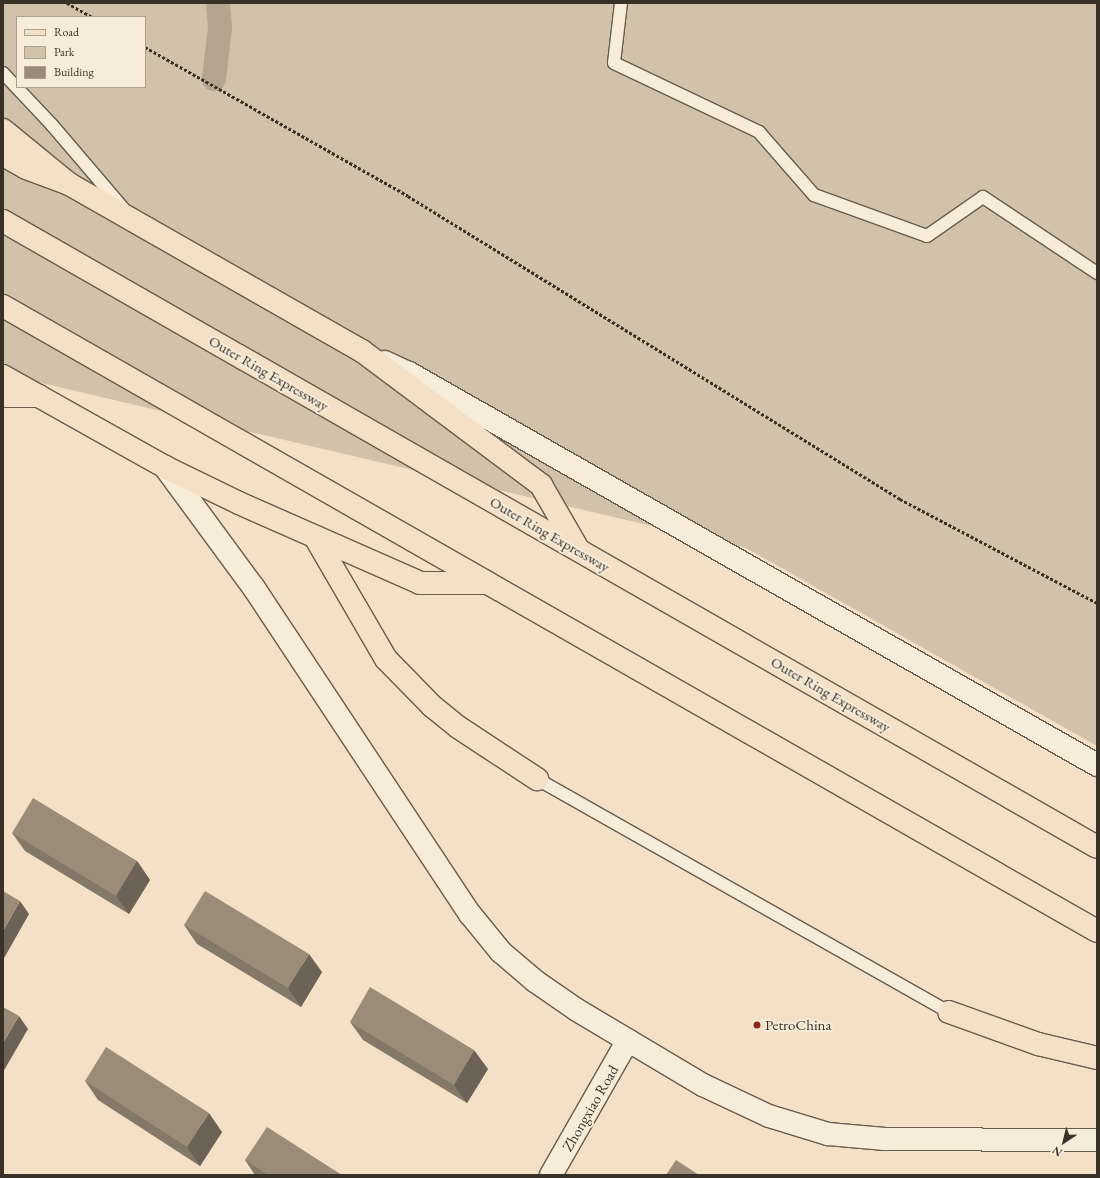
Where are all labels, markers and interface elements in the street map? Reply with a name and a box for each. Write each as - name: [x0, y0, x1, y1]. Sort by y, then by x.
- legend: [16, 16, 146, 88]
- text: Road: [54, 24, 79, 40]
- text: Park: [54, 44, 74, 60]
- text: Building: [54, 64, 94, 80]
- street label: Outer Ring Expressway: [206, 331, 332, 415]
- street label: Outer Ring Expressway: [487, 492, 613, 576]
- street label: Outer Ring Expressway: [768, 652, 894, 736]
- place label: PetroChina: [765, 1016, 831, 1034]
- marker: PetroChina: [752, 1020, 762, 1030]
- street label: Zhongxiao Road: [558, 1062, 622, 1154]
- north arrow: [1044, 1122, 1084, 1162]
- text: N: [1049, 1144, 1065, 1160]

